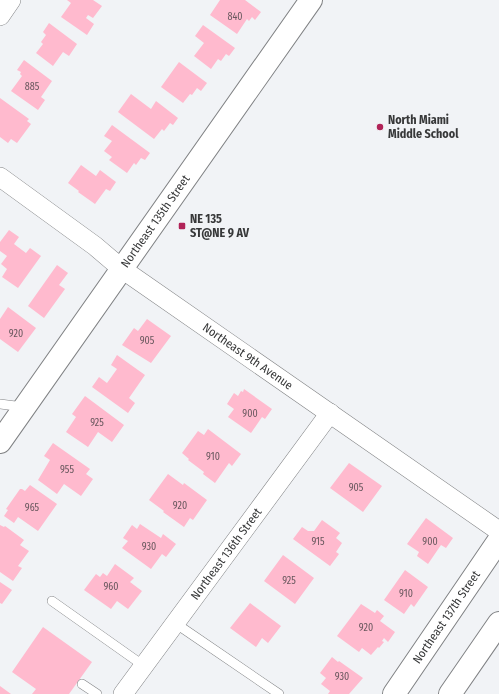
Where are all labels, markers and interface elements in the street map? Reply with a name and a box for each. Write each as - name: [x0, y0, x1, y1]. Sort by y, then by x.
- house number: 840: [227, 11, 243, 23]
- house number: 885: [25, 81, 40, 93]
- place label: North Miami Middle School: [388, 113, 459, 141]
- marker: North Miami Middle School: [375, 122, 385, 132]
- street label: Northeast 135th Street: [118, 172, 193, 270]
- place label: NE 135 ST@NE 9 AV: [190, 212, 250, 240]
- marker: NE 135 ST@NE 9 AV: [177, 221, 187, 231]
- street label: Northeast 9th Avenue: [200, 320, 296, 393]
- house number: 920: [9, 328, 23, 340]
- house number: 905: [140, 335, 155, 347]
- house number: 900: [242, 408, 258, 420]
- house number: 925: [90, 417, 104, 429]
- house number: 910: [206, 451, 220, 463]
- house number: 955: [60, 464, 74, 476]
- house number: 905: [349, 482, 364, 494]
- house number: 920: [173, 500, 187, 512]
- house number: 965: [25, 502, 40, 514]
- street label: Northeast 136th Street: [188, 505, 265, 602]
- house number: 915: [311, 536, 325, 548]
- house number: 900: [422, 536, 438, 548]
- house number: 930: [142, 541, 156, 553]
- street label: Northeast 137th Street: [410, 568, 483, 666]
- house number: 925: [282, 575, 296, 587]
- house number: 960: [103, 581, 119, 593]
- house number: 910: [399, 588, 413, 600]
- house number: 920: [359, 622, 373, 634]
- house number: 930: [335, 671, 349, 683]

